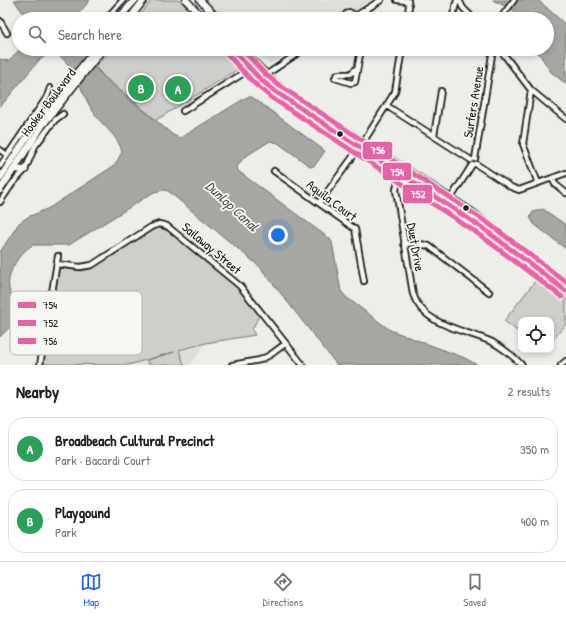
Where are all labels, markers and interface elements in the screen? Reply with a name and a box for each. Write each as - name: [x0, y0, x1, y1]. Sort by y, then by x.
- search box: [12, 12, 554, 56]
- icon: search: [26, 23, 48, 45]
- text: Search here: [58, 24, 122, 45]
- street label: Hooker Boulevard: [16, 64, 80, 140]
- street label: Surfers Avenue: [458, 65, 488, 139]
- pin: B: [128, 73, 154, 103]
- pin: A: [165, 74, 191, 104]
- unlabelled marker: [335, 129, 345, 139]
- line badge: 756: [362, 141, 393, 160]
- text: 756: [370, 143, 386, 157]
- line badge: 754: [382, 162, 412, 181]
- text: 754: [389, 165, 404, 179]
- street label: Aquila Court: [303, 175, 361, 225]
- water label: Dunlop Canal: [201, 176, 264, 237]
- line badge: 752: [402, 184, 433, 204]
- text: 752: [409, 187, 426, 201]
- unlabelled marker: [461, 203, 471, 213]
- street label: Sailaway Street: [178, 218, 246, 278]
- street label: Duet Drive: [403, 222, 429, 272]
- your location: [268, 225, 288, 245]
- legend: [10, 291, 142, 355]
- text: 754: [43, 298, 57, 312]
- text: 752: [43, 316, 58, 330]
- map controls: [518, 317, 554, 353]
- button: locate: [518, 317, 554, 353]
- text: 756: [43, 334, 58, 348]
- text: Nearby: [16, 380, 59, 403]
- text: 2 results: [508, 382, 550, 400]
- text: Broadbeach Cultural Precinct: [55, 430, 214, 451]
- text: A: [27, 440, 33, 458]
- text: 350 m: [520, 440, 549, 458]
- text: Park · Bacardi Court: [55, 451, 150, 469]
- text: Playgound: [55, 502, 110, 523]
- text: B: [27, 512, 33, 530]
- text: 400 m: [521, 512, 549, 530]
- text: Park: [55, 523, 77, 541]
- tab: Map: [80, 571, 102, 609]
- tab: Directions: [263, 571, 303, 609]
- tab: Saved: [463, 571, 486, 609]

